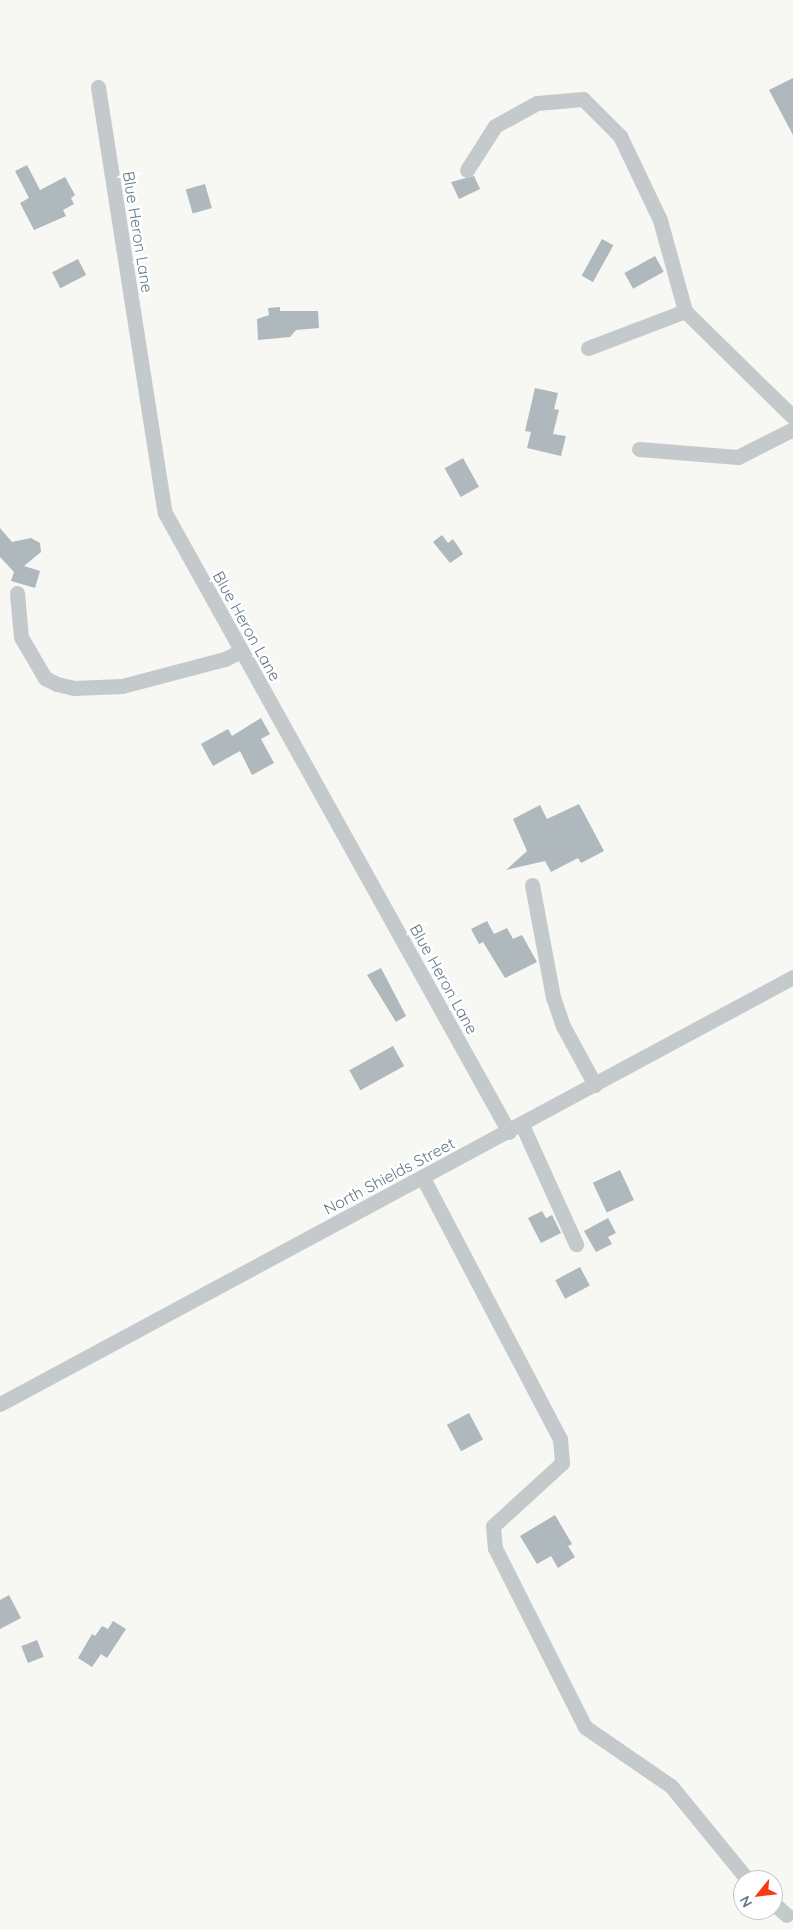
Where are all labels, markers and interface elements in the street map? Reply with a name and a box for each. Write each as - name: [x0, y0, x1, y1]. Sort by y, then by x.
- street label: Blue Heron Lane: [119, 170, 157, 294]
- street label: Blue Heron Lane: [209, 568, 285, 684]
- street label: Blue Heron Lane: [406, 921, 482, 1037]
- street label: North Shields Street: [320, 1133, 458, 1219]
- north arrow: [733, 1870, 783, 1920]
- text: N: [735, 1893, 756, 1911]

